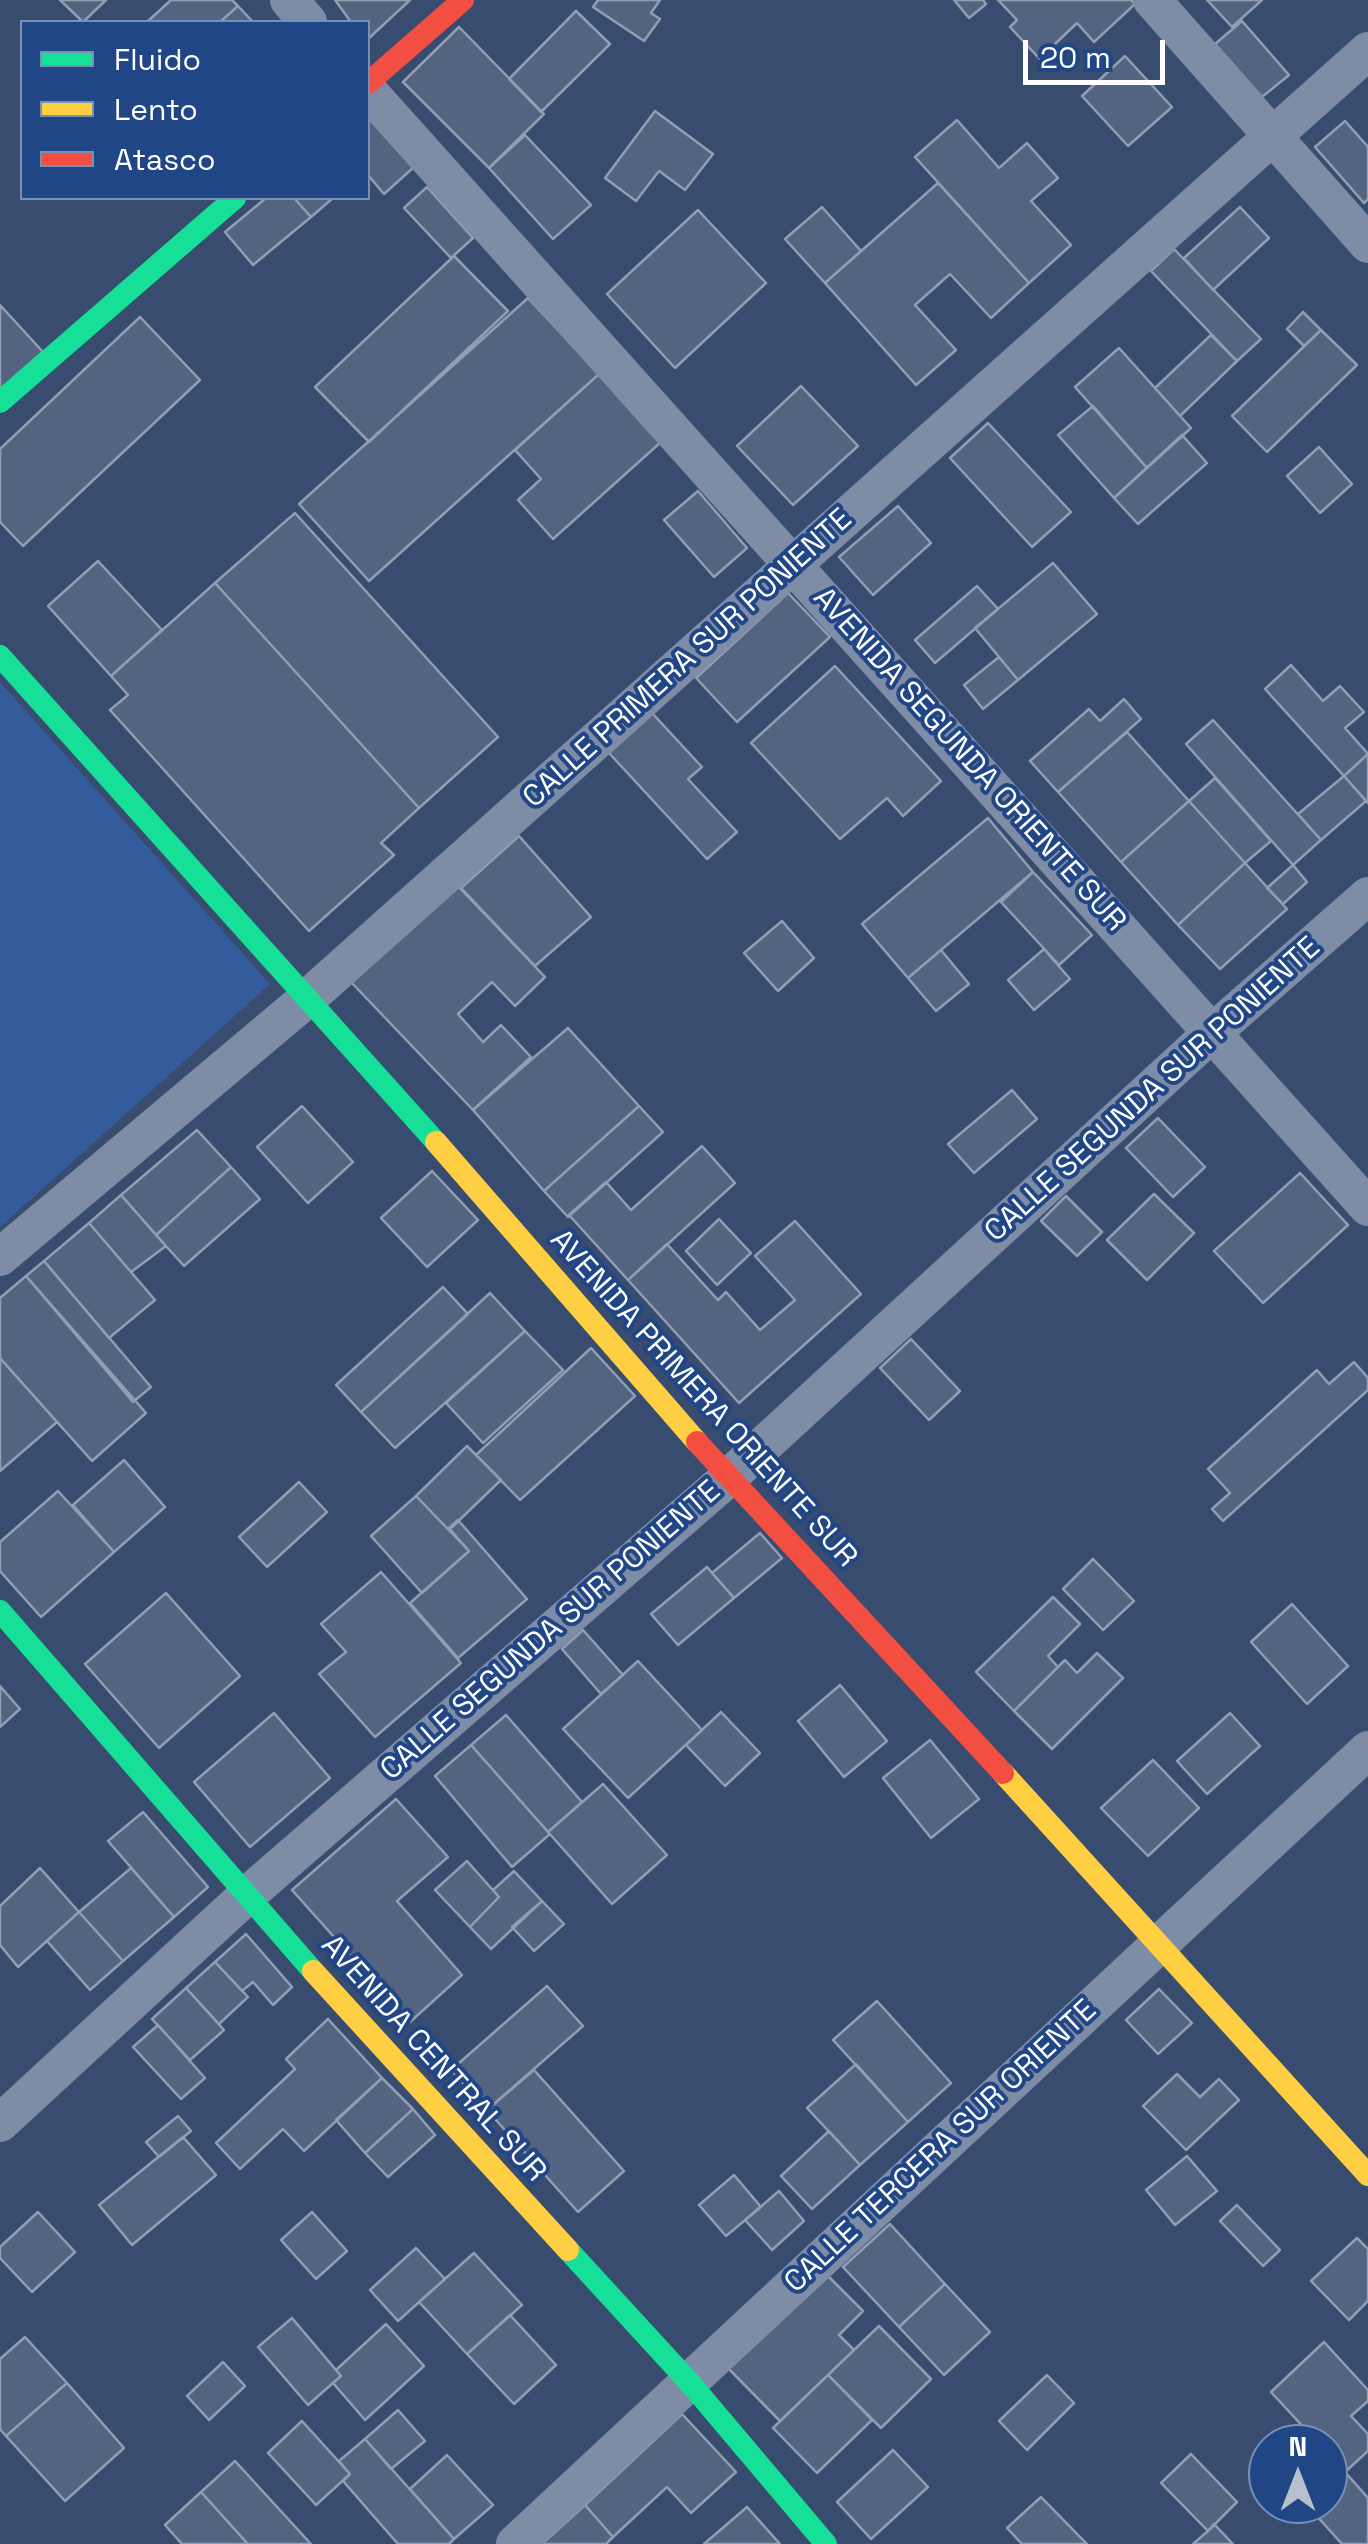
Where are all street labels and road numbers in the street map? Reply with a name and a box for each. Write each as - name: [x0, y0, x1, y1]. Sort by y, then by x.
- street label: CALLE PRIMERA SUR PONIENTE: [516, 502, 860, 816]
- street label: AVENIDA SEGUNDA ORIENTE SUR: [805, 581, 1133, 939]
- street label: CALLE SEGUNDA SUR PONIENTE: [978, 930, 1328, 1250]
- street label: AVENIDA PRIMERA ORIENTE SUR: [542, 1223, 864, 1575]
- street label: CALLE SEGUNDA SUR PONIENTE: [374, 1474, 728, 1788]
- street label: AVENIDA CENTRAL SUR: [313, 1928, 553, 2190]
- street label: CALLE TERCERA SUR ORIENTE: [778, 1993, 1104, 2301]

